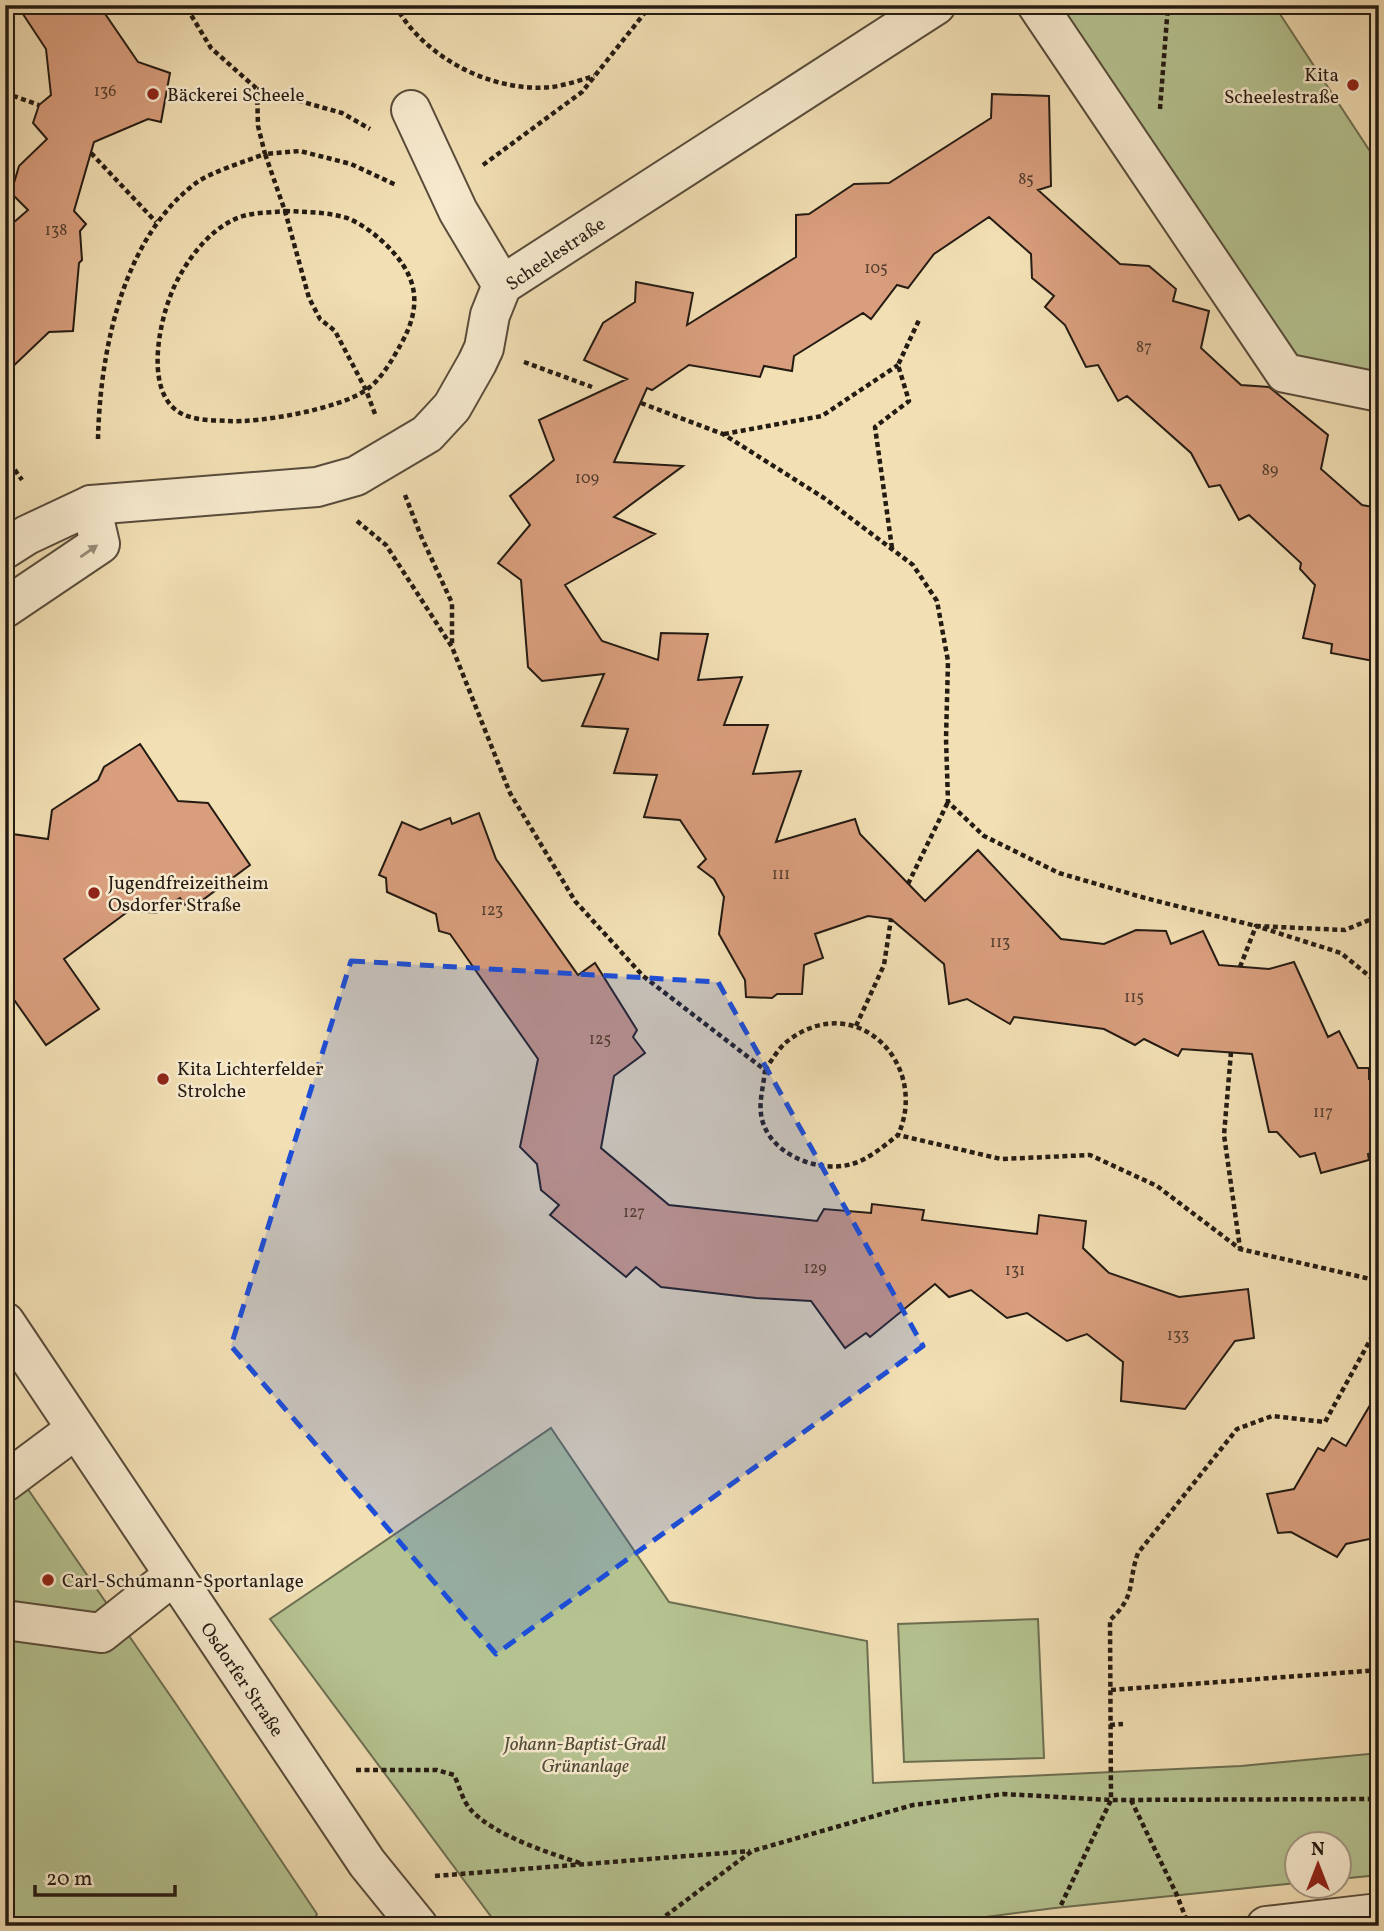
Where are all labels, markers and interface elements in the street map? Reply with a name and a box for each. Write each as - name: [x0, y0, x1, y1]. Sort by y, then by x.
- place label: Kita Scheelestraße: [1224, 63, 1339, 111]
- marker: Kita Scheelestraße: [1345, 77, 1361, 93]
- house number: 136: [94, 81, 116, 103]
- place label: Bäckerei Scheele: [167, 83, 304, 109]
- marker: Bäckerei Scheele: [145, 86, 161, 102]
- house number: 85: [1018, 169, 1034, 191]
- street label: Scheelestraße: [501, 212, 611, 298]
- house number: 138: [45, 220, 67, 242]
- house number: 105: [864, 258, 888, 280]
- house number: 87: [1136, 337, 1152, 359]
- house number: 89: [1262, 460, 1278, 482]
- house number: 109: [575, 468, 599, 490]
- one-way arrow: [80, 544, 98, 558]
- house number: 111: [772, 864, 790, 886]
- place label: Jugendfreizeitheim Osdorfer Straße: [108, 871, 269, 919]
- marker: Jugendfreizeitheim Osdorfer Straße: [86, 885, 102, 901]
- house number: 123: [481, 900, 503, 922]
- house number: 113: [990, 932, 1010, 954]
- house number: 115: [1124, 987, 1144, 1009]
- house number: 125: [589, 1029, 611, 1051]
- place label: Kita Lichterfelder Strolche: [177, 1057, 324, 1105]
- marker: Kita Lichterfelder Strolche: [155, 1071, 171, 1087]
- house number: 117: [1313, 1102, 1333, 1124]
- house number: 127: [623, 1202, 645, 1224]
- house number: 129: [804, 1258, 826, 1280]
- house number: 131: [1005, 1260, 1025, 1282]
- house number: 133: [1167, 1325, 1189, 1347]
- place label: Carl-Schumann-Sportanlage: [62, 1569, 304, 1595]
- marker: Carl-Schumann-Sportanlage: [40, 1572, 56, 1588]
- street label: Osdorfer Straße: [193, 1618, 289, 1743]
- park label: Johann-Baptist-Gradl Grünanlage: [502, 1732, 666, 1780]
- north arrow: [1282, 1829, 1352, 1899]
- text: N: [1311, 1837, 1325, 1863]
- scale bar: [35, 1854, 175, 1898]
- text: 20 m: [46, 1865, 92, 1894]

